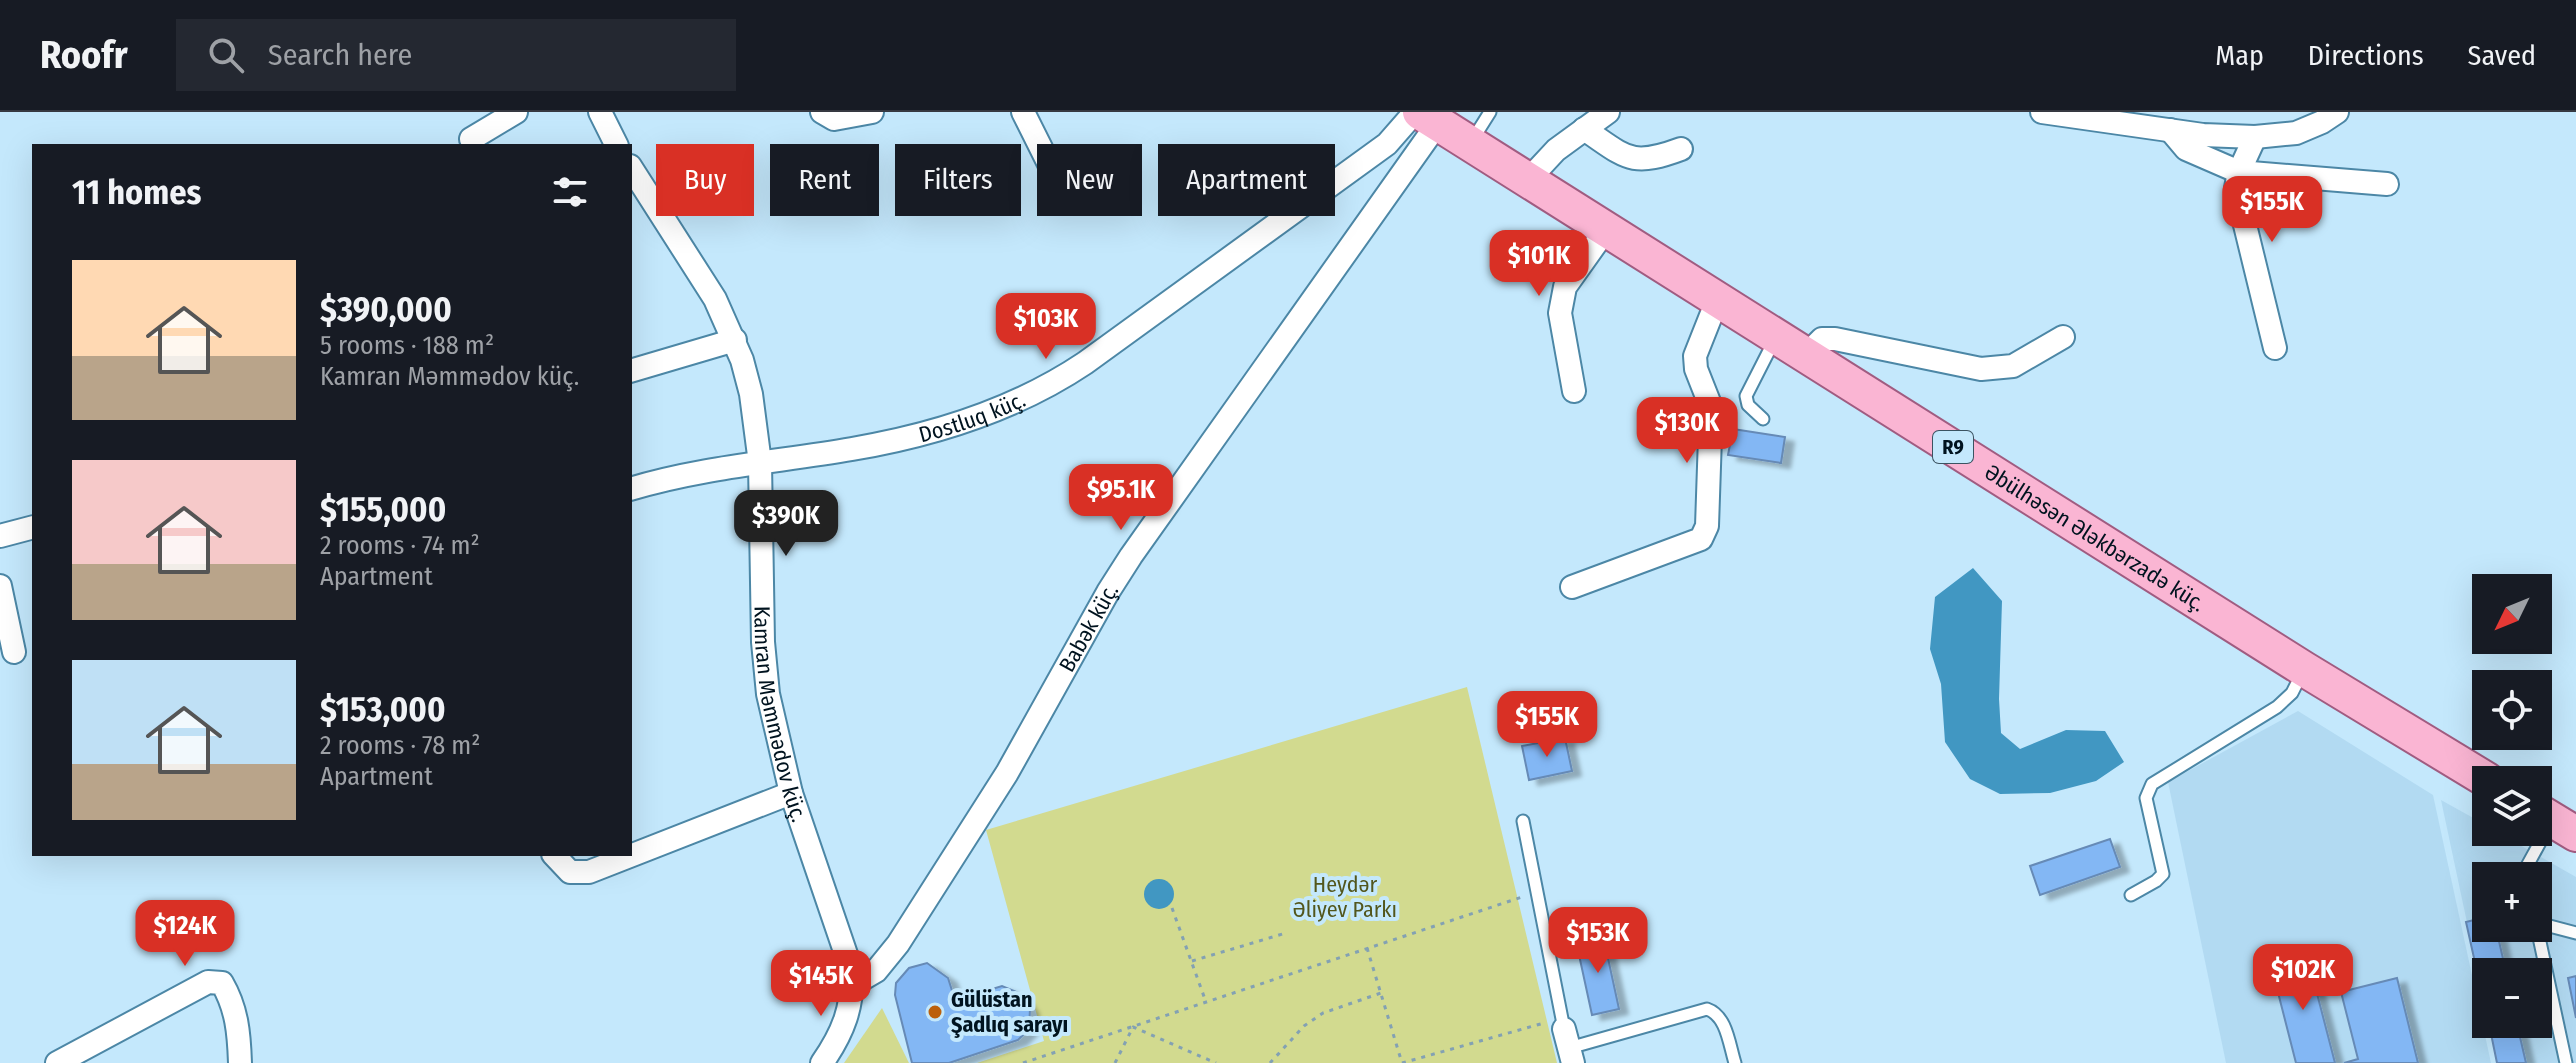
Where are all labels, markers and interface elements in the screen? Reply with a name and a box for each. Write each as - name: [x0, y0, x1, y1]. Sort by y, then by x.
- search box: [176, 19, 736, 91]
- text: Roofr: [40, 32, 128, 78]
- icon: search: [204, 33, 248, 77]
- text: Search here: [268, 37, 412, 73]
- text: Map: [2215, 39, 2264, 72]
- text: Directions: [2308, 39, 2424, 72]
- text: Saved: [2468, 39, 2536, 72]
- chip: Buy: [656, 144, 754, 216]
- chip: Rent: [770, 144, 879, 216]
- chip: Filters: [895, 144, 1021, 216]
- chip: New: [1037, 144, 1142, 216]
- chip: Apartment: [1158, 144, 1335, 216]
- icon: filters: [548, 170, 592, 214]
- text: 11 homes: [72, 172, 201, 213]
- pin: $155K: [2216, 176, 2328, 244]
- text: $155K: [2240, 186, 2304, 217]
- pin: $101K: [1483, 230, 1595, 298]
- text: $101K: [1508, 240, 1570, 271]
- text: $390,000: [320, 289, 452, 330]
- icon: home: [136, 292, 232, 388]
- pin: $103K: [990, 293, 1102, 361]
- text: $103K: [1014, 303, 1078, 334]
- text: 5 rooms · 188 m²: [320, 330, 494, 361]
- text: Kamran Məmmədov küç.: [320, 361, 579, 392]
- street label: Dostluq küç.: [916, 386, 1030, 448]
- pin: $130K: [1631, 397, 1743, 465]
- text: $130K: [1655, 407, 1719, 438]
- road number: R9: [1933, 431, 1973, 463]
- street label: Əbülhəsən Ələkbərzadə küç.: [1980, 458, 2210, 617]
- pin: $95.1K: [1056, 464, 1186, 532]
- text: $95.1K: [1087, 474, 1155, 505]
- text: $155,000: [320, 489, 446, 530]
- pin: $390K: [730, 490, 842, 558]
- icon: home: [136, 492, 232, 588]
- text: $390K: [752, 500, 820, 531]
- text: 2 rooms · 74 m²: [320, 530, 480, 561]
- text: Apartment: [320, 561, 433, 592]
- north arrow: [2472, 574, 2552, 654]
- map controls: [2472, 574, 2552, 1038]
- street label: Babək küç.: [1053, 578, 1124, 677]
- street label: Kamran Məmmədov küç.: [748, 606, 813, 825]
- button: locate: [2472, 670, 2552, 750]
- text: $153,000: [320, 689, 445, 730]
- pin: $155K: [1491, 691, 1603, 759]
- icon: home: [136, 692, 232, 788]
- text: $155K: [1515, 701, 1579, 732]
- text: 2 rooms · 78 m²: [320, 730, 481, 761]
- text: Apartment: [320, 761, 433, 792]
- button: layers: [2472, 766, 2552, 846]
- button: +: [2472, 862, 2552, 942]
- park label: Heydər Əliyev Parkı: [1293, 871, 1397, 923]
- pin: $124K: [129, 900, 241, 968]
- pin: $153K: [1542, 907, 1654, 975]
- text: $124K: [154, 910, 217, 941]
- text: $153K: [1567, 917, 1629, 948]
- pin: $102K: [2247, 944, 2359, 1012]
- pin: $145K: [765, 950, 877, 1018]
- text: $102K: [2271, 954, 2335, 985]
- button: −: [2472, 958, 2552, 1038]
- text: $145K: [789, 960, 853, 991]
- place label: Gülüstan Şadlıq sarayı: [951, 986, 1068, 1038]
- marker: Gülüstan Şadlıq sarayı: [926, 1003, 944, 1021]

